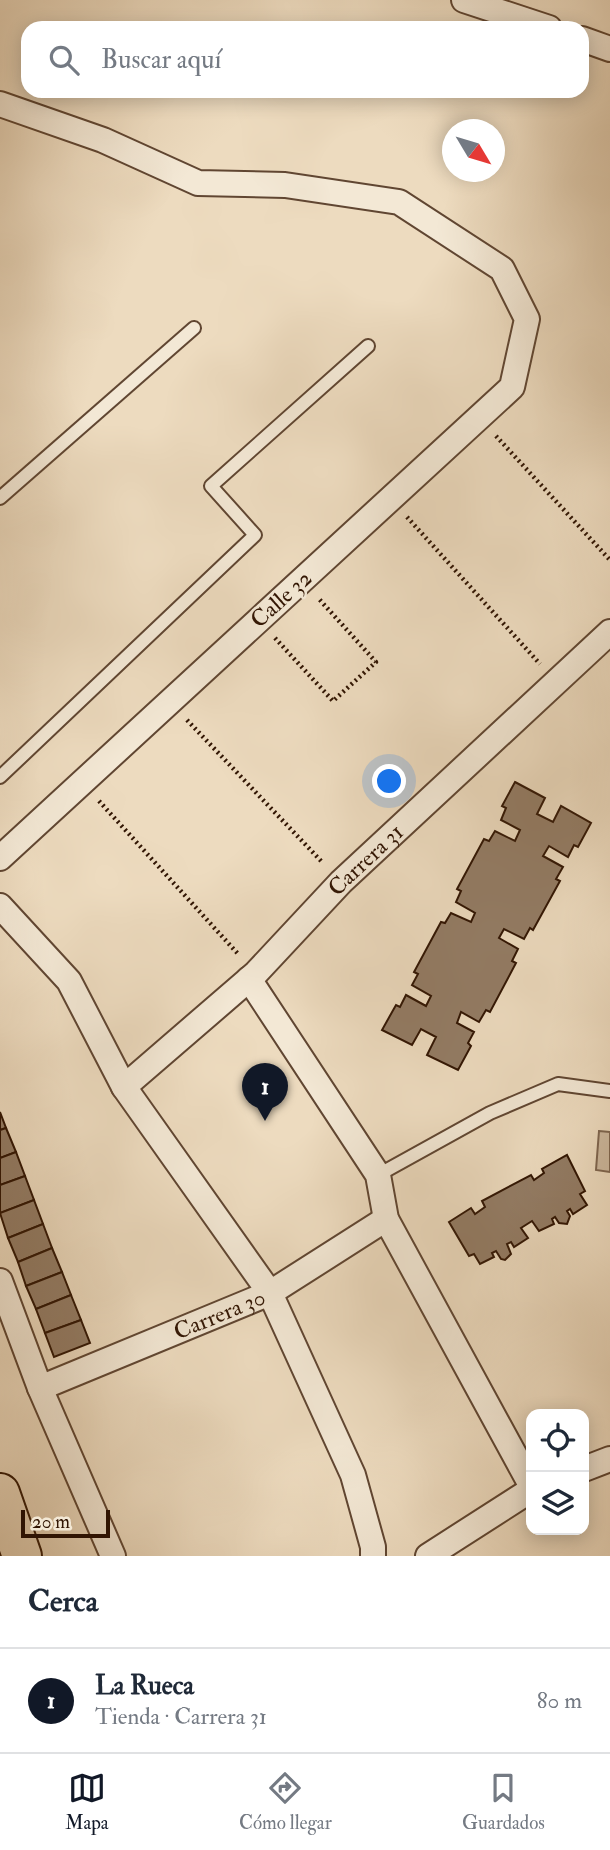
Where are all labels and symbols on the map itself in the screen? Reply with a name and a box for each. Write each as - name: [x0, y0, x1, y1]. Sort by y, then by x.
- north arrow: [442, 119, 505, 182]
- street label: Calle 32: [244, 564, 318, 634]
- your location: [372, 764, 406, 798]
- street label: Carrera 31: [321, 817, 409, 902]
- pin: 1: [242, 1063, 288, 1121]
- street label: Carrera 30: [169, 1282, 269, 1346]
- scale bar: [21, 1507, 110, 1539]

